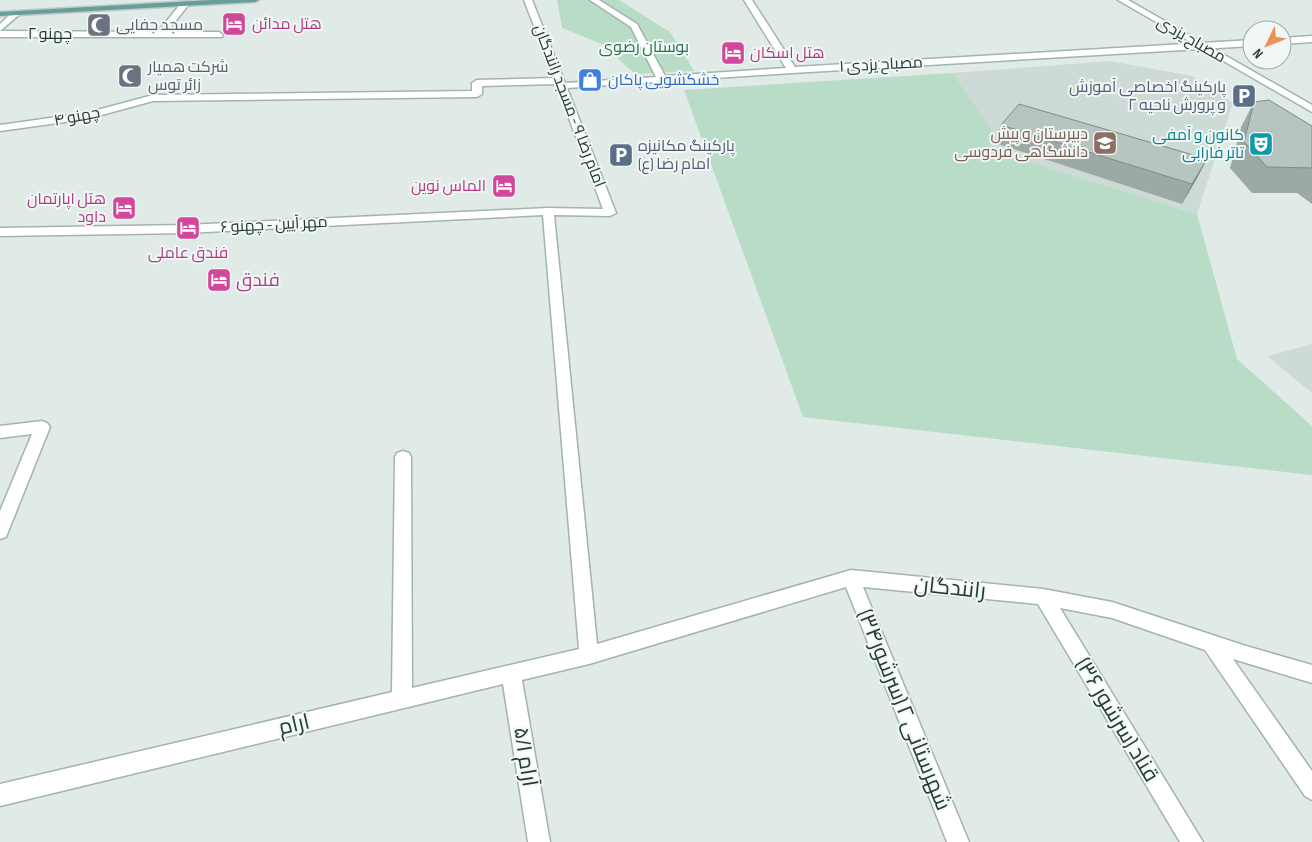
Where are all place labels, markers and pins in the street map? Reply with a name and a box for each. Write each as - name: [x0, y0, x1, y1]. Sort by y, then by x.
- hotel icon: هتل مدائن: [221, 11, 247, 37]
- mosque icon: مسجد جفایی: [86, 12, 112, 38]
- place label: هتل مدائن: [252, 15, 322, 34]
- place label: مسجد جفایی: [116, 16, 203, 35]
- hotel icon: هتل اسکان: [720, 40, 746, 66]
- place label: هتل اسکان: [750, 44, 825, 63]
- place label: شرکت همیار زائر توس: [147, 58, 229, 95]
- mosque icon: شرکت همیار زائر توس: [117, 63, 143, 89]
- shop icon: خشکشویی پاکان: [577, 67, 603, 93]
- place label: خشکشویی پاکان: [608, 71, 720, 91]
- place label: پارکینگ اخصاصی آموزش و پرورش ناحیه ۲: [1069, 78, 1227, 116]
- parking icon: پارکینگ اخصاصی آموزش و پرورش ناحیه ۲: [1231, 83, 1257, 109]
- place label: دبیرستان و پیش دانشگاهی فردوسی: [954, 125, 1088, 162]
- place label: کانون و آمفی تاتر فارابی: [1152, 126, 1245, 163]
- school or university icon: دبیرستان و پیش دانشگاهی فردوسی: [1092, 130, 1118, 156]
- theatre icon: کانون و آمفی تاتر فارابی: [1248, 131, 1274, 157]
- place label: پارکینگ مکانیزه امام رضا (ع): [638, 137, 736, 175]
- parking icon: پارکینگ مکانیزه امام رضا (ع): [608, 142, 634, 168]
- hotel icon: الماس نوين: [491, 173, 517, 199]
- place label: الماس نوين: [411, 177, 486, 196]
- place label: هتل اپارتمان داود: [27, 190, 106, 227]
- hotel icon: هتل اپارتمان داود: [111, 195, 137, 221]
- hotel icon: فندق عاملى: [175, 215, 201, 241]
- place label: فندق عاملى: [148, 244, 228, 263]
- hotel icon: فندق: [206, 267, 232, 293]
- place label: فندق: [236, 269, 280, 292]

